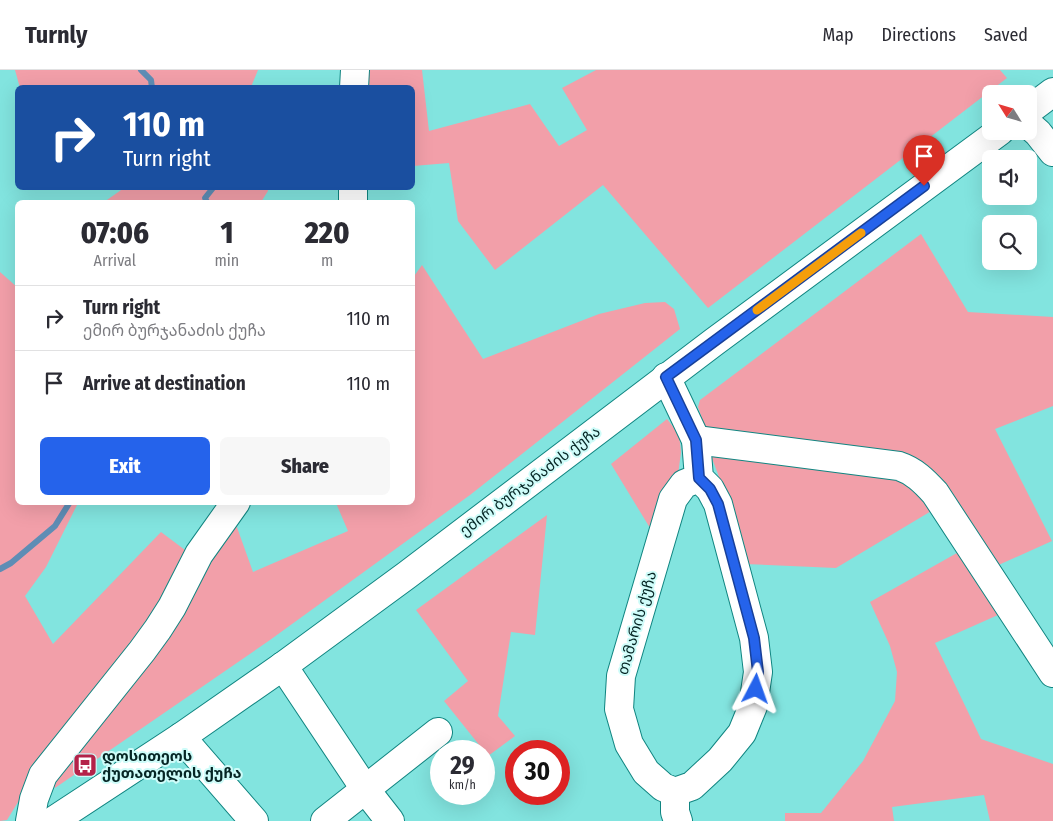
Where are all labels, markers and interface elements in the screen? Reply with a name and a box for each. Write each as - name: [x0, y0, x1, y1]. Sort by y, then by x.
- text: Turnly: [25, 21, 87, 49]
- text: Map: [822, 24, 854, 46]
- text: Directions: [882, 24, 956, 46]
- text: Saved: [984, 24, 1028, 46]
- north arrow: [982, 85, 1038, 140]
- map controls: [982, 85, 1037, 270]
- text: 110 m: [123, 103, 205, 145]
- icon: right: [40, 105, 105, 170]
- pin: [903, 135, 945, 186]
- icon: arrive: [910, 142, 938, 170]
- text: Turn right: [123, 145, 211, 172]
- button: sound: [982, 150, 1037, 205]
- text: 07:06: [80, 215, 149, 251]
- text: 1: [220, 215, 233, 251]
- text: 220: [305, 215, 350, 251]
- button: search: [982, 215, 1037, 270]
- text: Arrival: [94, 251, 136, 270]
- text: min: [215, 251, 239, 270]
- text: m: [321, 251, 333, 270]
- text: Turn right: [83, 296, 160, 319]
- icon: right: [40, 304, 68, 332]
- text: 110 m: [346, 307, 390, 330]
- text: ემირ ბურჯანაძის ქუჩა: [83, 321, 266, 340]
- icon: arrive: [40, 369, 68, 397]
- text: Arrive at destination: [83, 372, 246, 395]
- text: 110 m: [346, 372, 390, 395]
- street label: ემირ ბურჯანაძის ქუჩა: [456, 422, 604, 540]
- button: Exit: [40, 437, 210, 495]
- button: Share: [220, 437, 390, 495]
- street label: თამარის ქუჩა: [614, 569, 660, 677]
- position arrow: [729, 662, 781, 714]
- speed limit sign: 30: [505, 740, 570, 805]
- place label: დოსითეოს ქუთათელის ქუჩა: [102, 747, 242, 782]
- text: 29: [450, 751, 475, 781]
- bus stop icon: დოსითეოს ქუთათელის ქუჩა: [72, 752, 98, 778]
- text: km/h: [449, 778, 476, 792]

